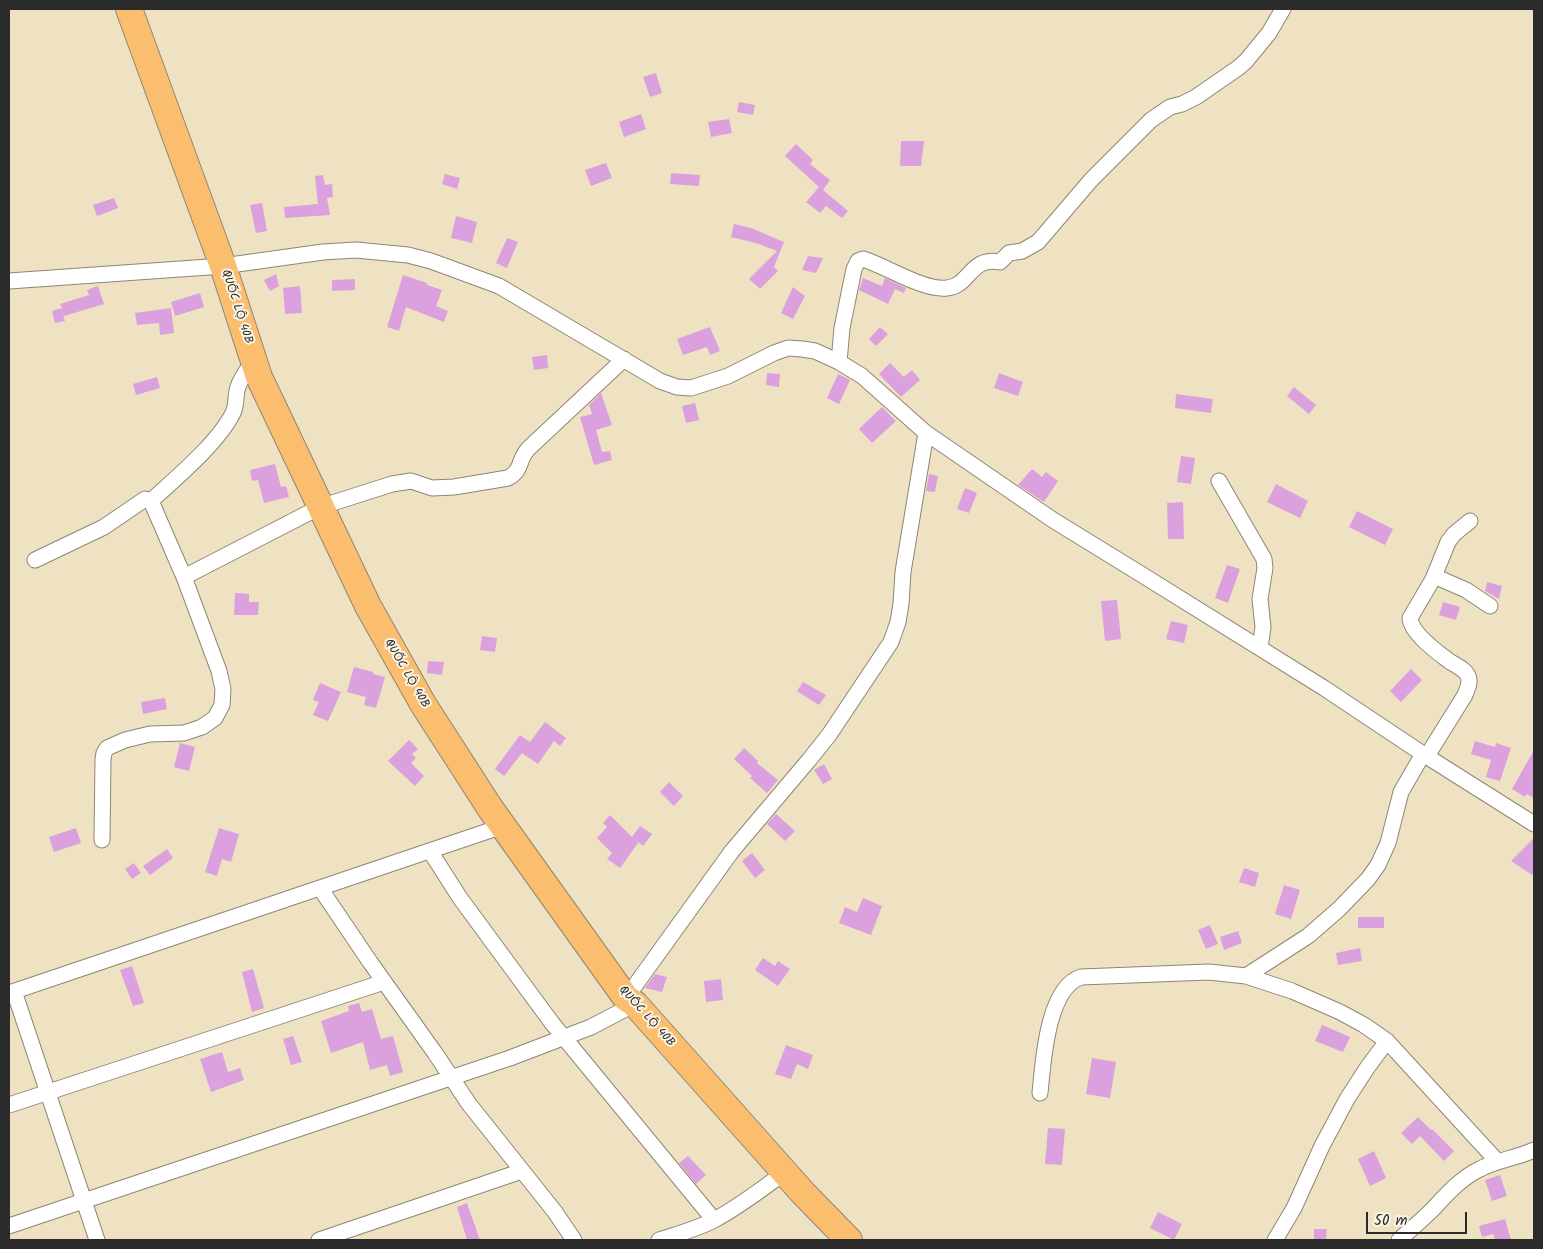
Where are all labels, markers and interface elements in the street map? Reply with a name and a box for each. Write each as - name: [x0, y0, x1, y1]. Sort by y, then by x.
- street label: QUỐC LỘ 40B: [217, 268, 255, 346]
- street label: QUỐC LỘ 40B: [380, 637, 432, 711]
- street label: QUỐC LỘ 40B: [615, 984, 677, 1050]
- scale bar: [1368, 1202, 1469, 1234]
- text: 50 m: [1374, 1209, 1408, 1233]

